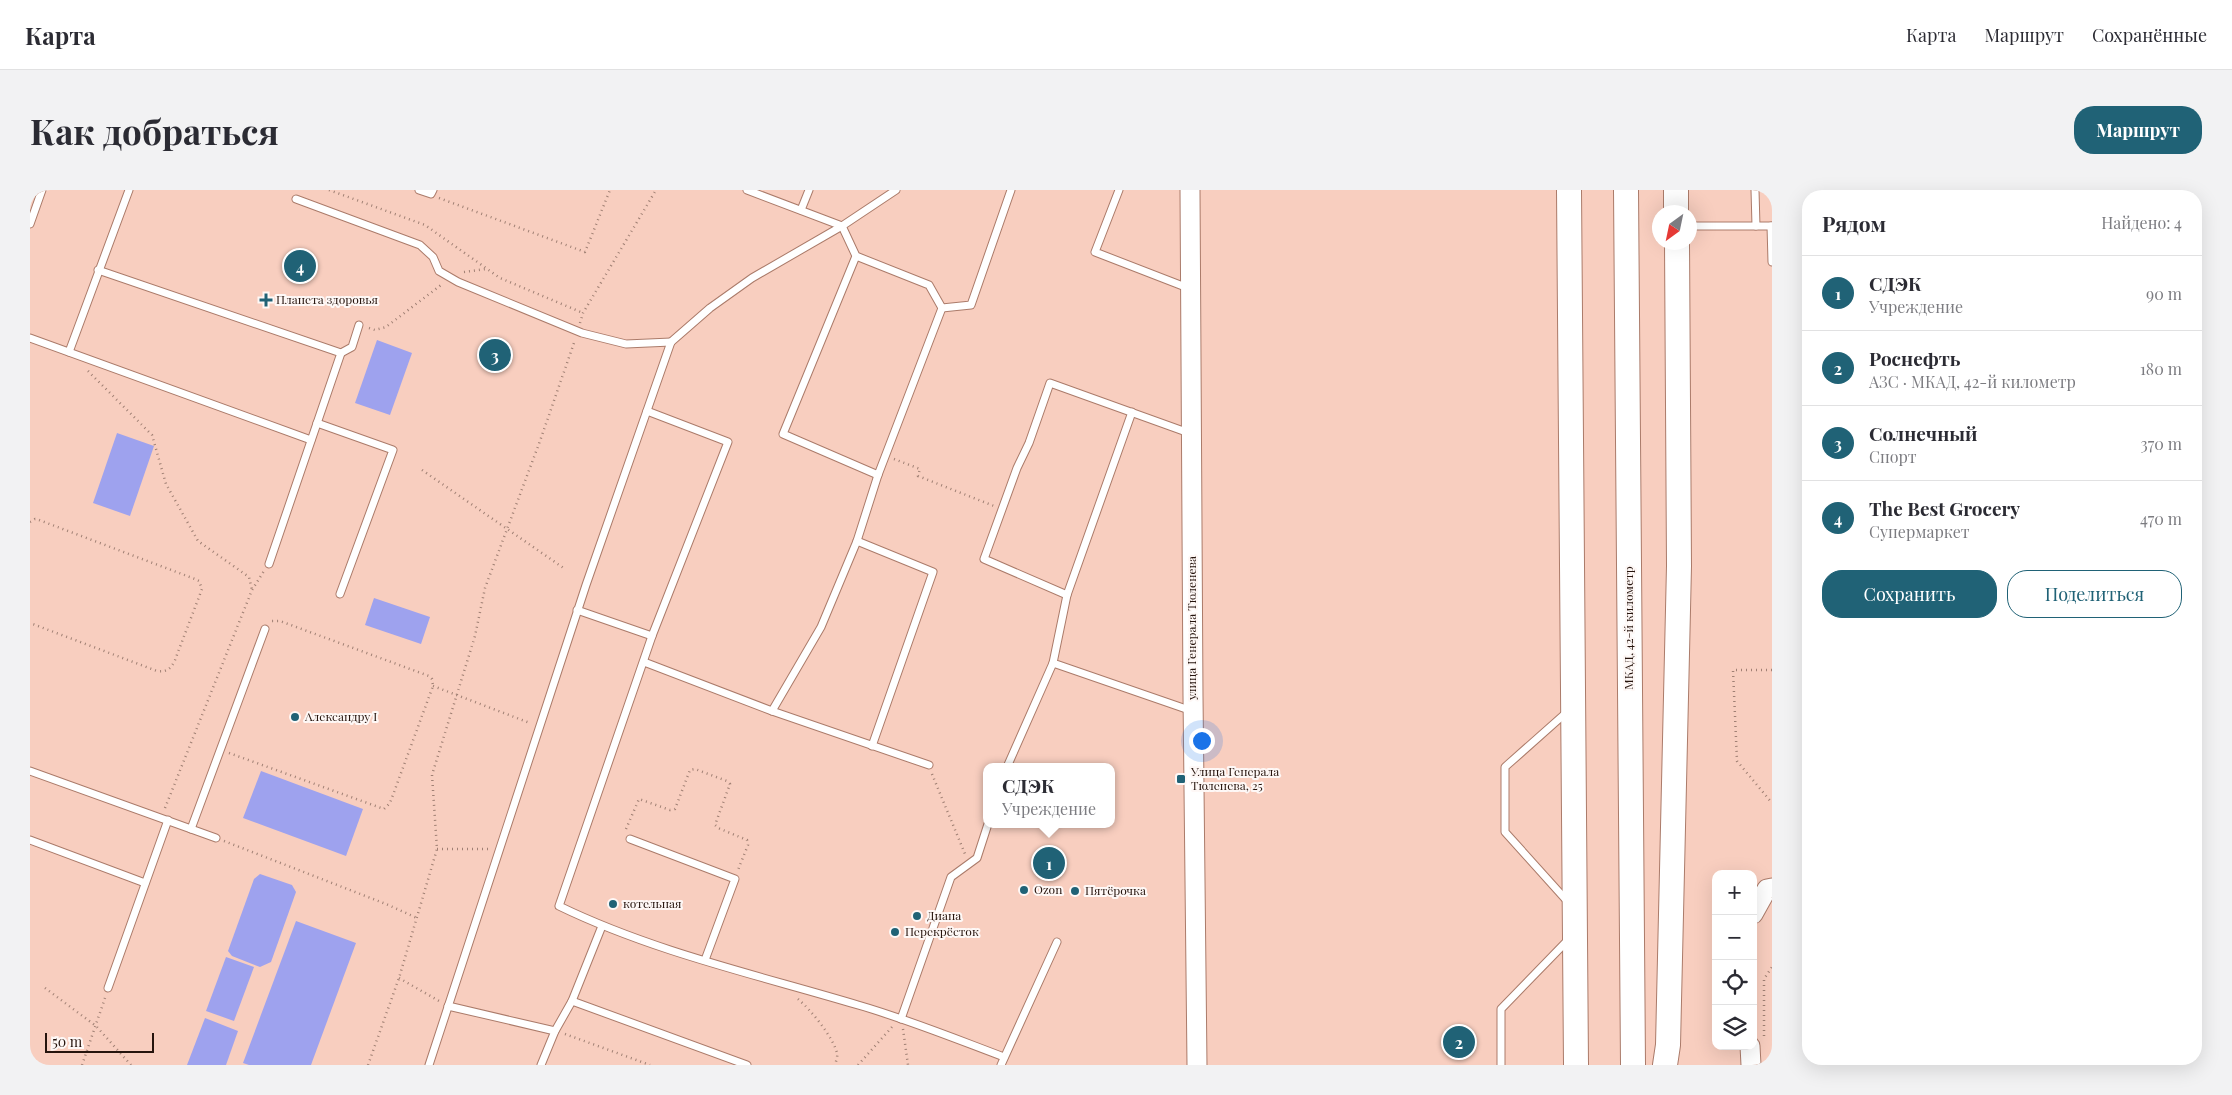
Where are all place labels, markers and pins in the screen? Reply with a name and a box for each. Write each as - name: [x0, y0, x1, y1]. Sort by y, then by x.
- pin: 4: [284, 247, 316, 285]
- place label: Планета здоровья: [276, 291, 379, 307]
- marker: Планета здоровья: [260, 294, 272, 306]
- pin: 3: [479, 336, 511, 374]
- place label: Александру I: [304, 708, 377, 724]
- marker: Александру I: [289, 711, 301, 723]
- place label: Улица Генерала Тюленева, 25: [1190, 763, 1279, 793]
- marker: Улица Генерала Тюленева, 25: [1175, 773, 1187, 785]
- pin: 1: [1033, 844, 1065, 882]
- place label: Ozon: [1034, 881, 1062, 897]
- place label: Пятёрочка: [1085, 882, 1146, 898]
- marker: Ozon: [1018, 884, 1030, 896]
- marker: Пятёрочка: [1069, 885, 1081, 897]
- place label: котельная: [623, 895, 682, 911]
- marker: котельная: [607, 898, 619, 910]
- place label: Диана: [927, 907, 961, 923]
- marker: Диана: [911, 910, 923, 922]
- place label: Перекрёсток: [905, 923, 979, 939]
- marker: Перекрёсток: [889, 926, 901, 938]
- pin: 2: [1443, 1023, 1475, 1061]

